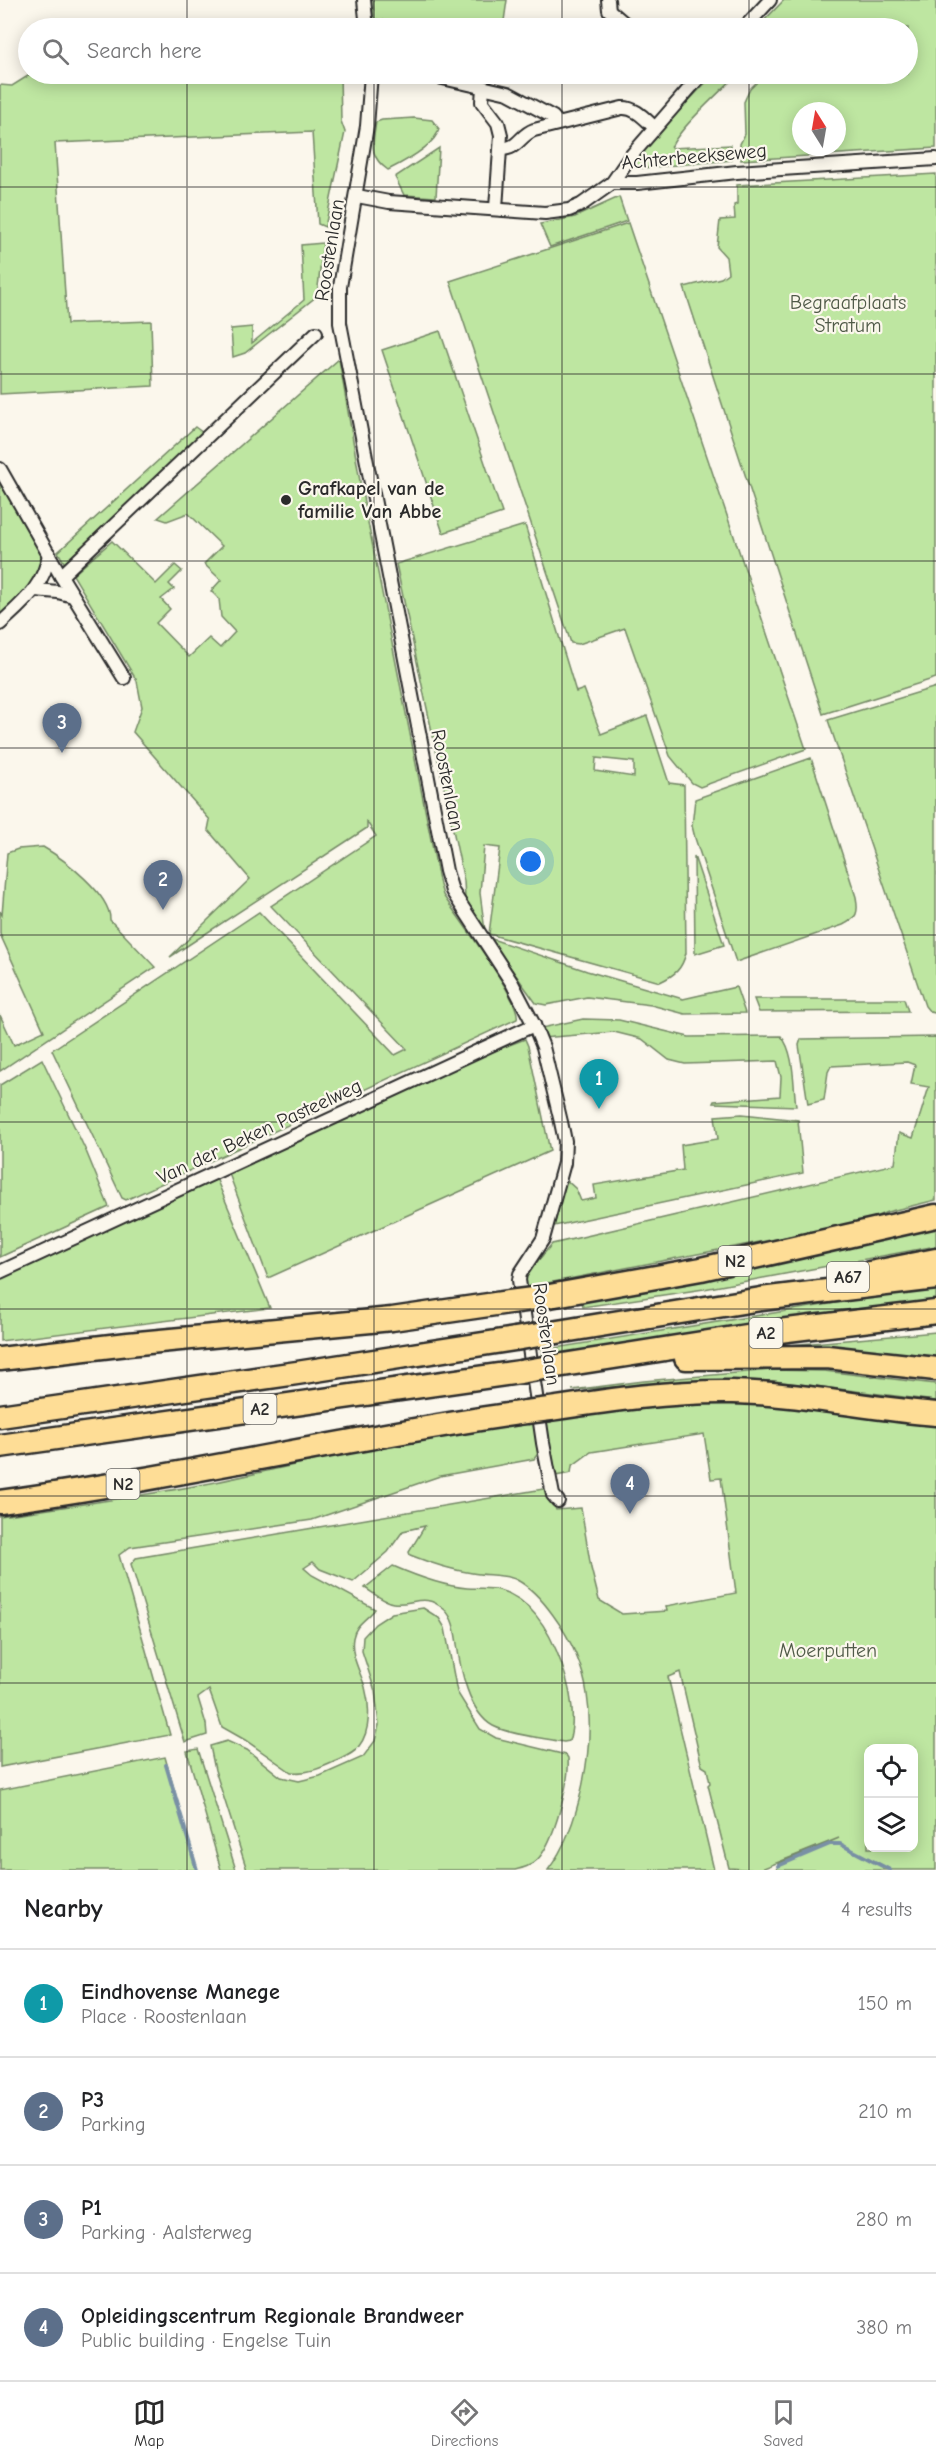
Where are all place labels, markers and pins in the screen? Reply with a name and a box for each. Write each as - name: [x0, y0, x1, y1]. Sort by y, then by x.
- place label: Grafkapel van de familie Van Abbe: [297, 477, 445, 523]
- marker: Grafkapel van de familie Van Abbe: [279, 493, 293, 507]
- pin: 3: [42, 704, 82, 753]
- pin: 2: [144, 860, 182, 910]
- pin: 1: [580, 1060, 618, 1109]
- pin: 4: [610, 1464, 650, 1514]

